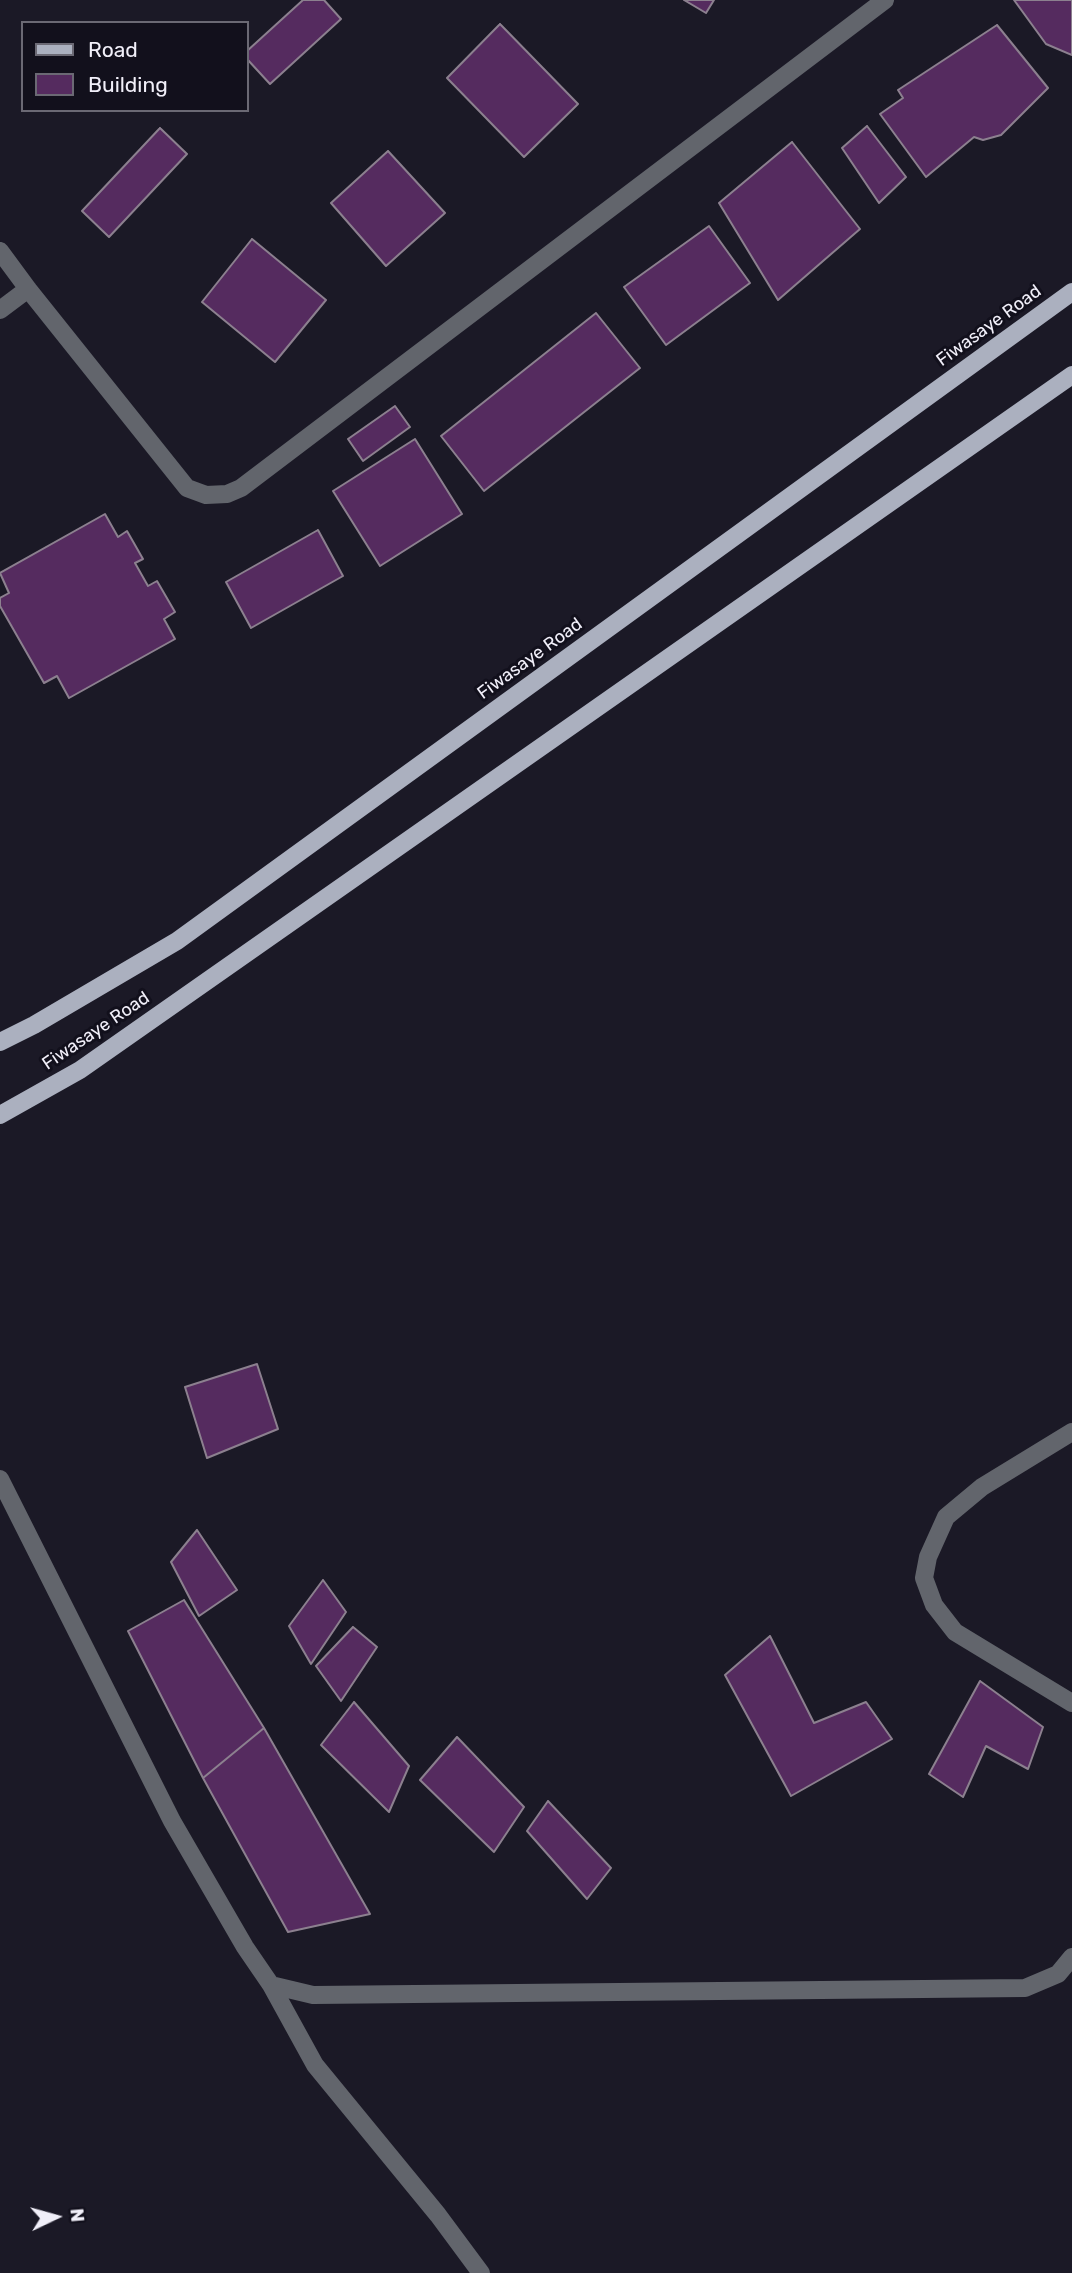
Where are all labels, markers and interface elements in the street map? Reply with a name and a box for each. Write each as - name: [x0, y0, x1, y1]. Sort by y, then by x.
- legend: [21, 21, 248, 112]
- text: Road: [88, 37, 138, 62]
- text: Building: [88, 72, 168, 97]
- street label: Fiwasaye Road: [932, 281, 1046, 371]
- street label: Fiwasaye Road: [473, 614, 587, 704]
- street label: Fiwasaye Road: [38, 987, 154, 1075]
- north arrow: [21, 2182, 91, 2252]
- text: N: [65, 2207, 89, 2223]

